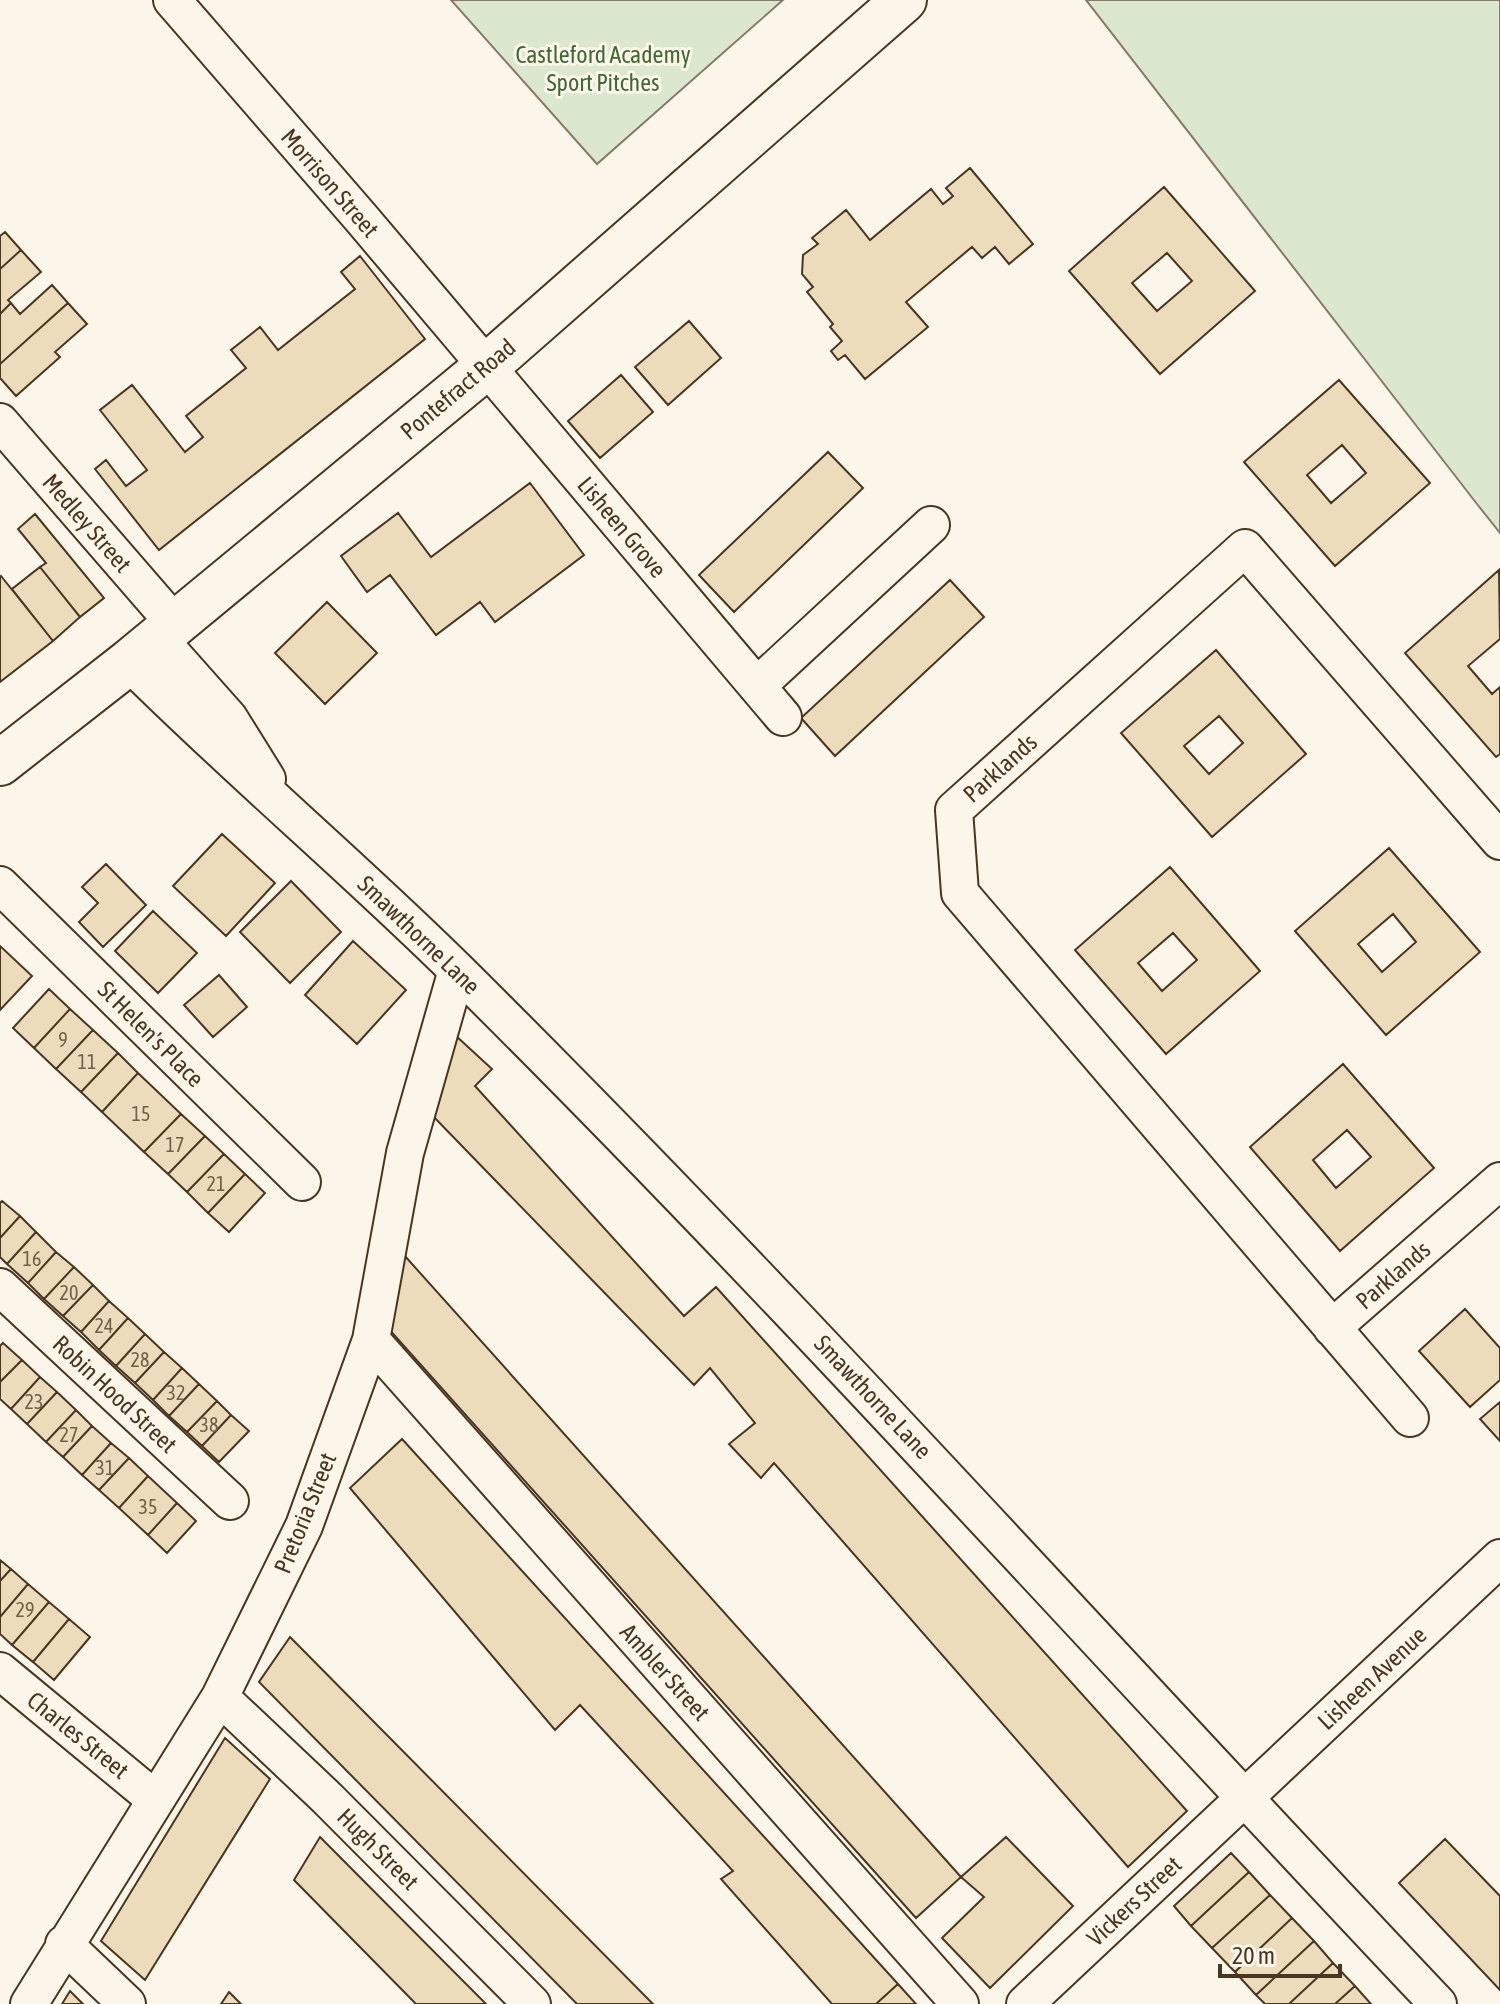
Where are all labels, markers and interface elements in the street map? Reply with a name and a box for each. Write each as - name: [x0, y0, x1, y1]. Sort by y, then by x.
- park label: Castleford Academy Sport Pitches: [515, 41, 691, 96]
- street label: Morrison Street: [276, 123, 384, 243]
- street label: Pontefract Road: [395, 333, 521, 445]
- street label: Medley Street: [37, 469, 137, 578]
- street label: Lisheen Grove: [572, 471, 672, 583]
- street label: Parklands: [958, 728, 1042, 808]
- street label: Smawthorne Lane: [353, 870, 485, 1000]
- street label: St Helen's Place: [93, 976, 209, 1092]
- house number: 9: [58, 1028, 68, 1051]
- house number: 11: [78, 1050, 96, 1073]
- house number: 15: [132, 1102, 150, 1125]
- house number: 17: [166, 1133, 184, 1156]
- house number: 21: [207, 1172, 225, 1195]
- street label: Parklands: [1351, 1236, 1435, 1314]
- house number: 16: [23, 1247, 41, 1270]
- house number: 20: [60, 1281, 78, 1304]
- house number: 24: [95, 1314, 113, 1337]
- street label: Robin Hood Street: [48, 1330, 182, 1458]
- street label: Smawthorne Lane: [809, 1330, 937, 1464]
- house number: 28: [131, 1348, 149, 1371]
- house number: 32: [167, 1381, 185, 1404]
- house number: 23: [25, 1390, 43, 1413]
- house number: 38: [200, 1413, 218, 1436]
- house number: 27: [60, 1423, 78, 1446]
- street label: Pretoria Street: [269, 1449, 341, 1577]
- house number: 31: [96, 1456, 114, 1479]
- house number: 35: [139, 1495, 157, 1518]
- house number: 29: [16, 1598, 34, 1621]
- street label: Ambler Street: [615, 1618, 715, 1726]
- street label: Lisheen Avenue: [1312, 1621, 1432, 1735]
- street label: Charles Street: [22, 1686, 134, 1784]
- street label: Hugh Street: [332, 1803, 424, 1895]
- street label: Vickers Street: [1081, 1851, 1187, 1951]
- scale bar: [1220, 1928, 1340, 1978]
- text: 20 m: [1232, 1942, 1275, 1969]

